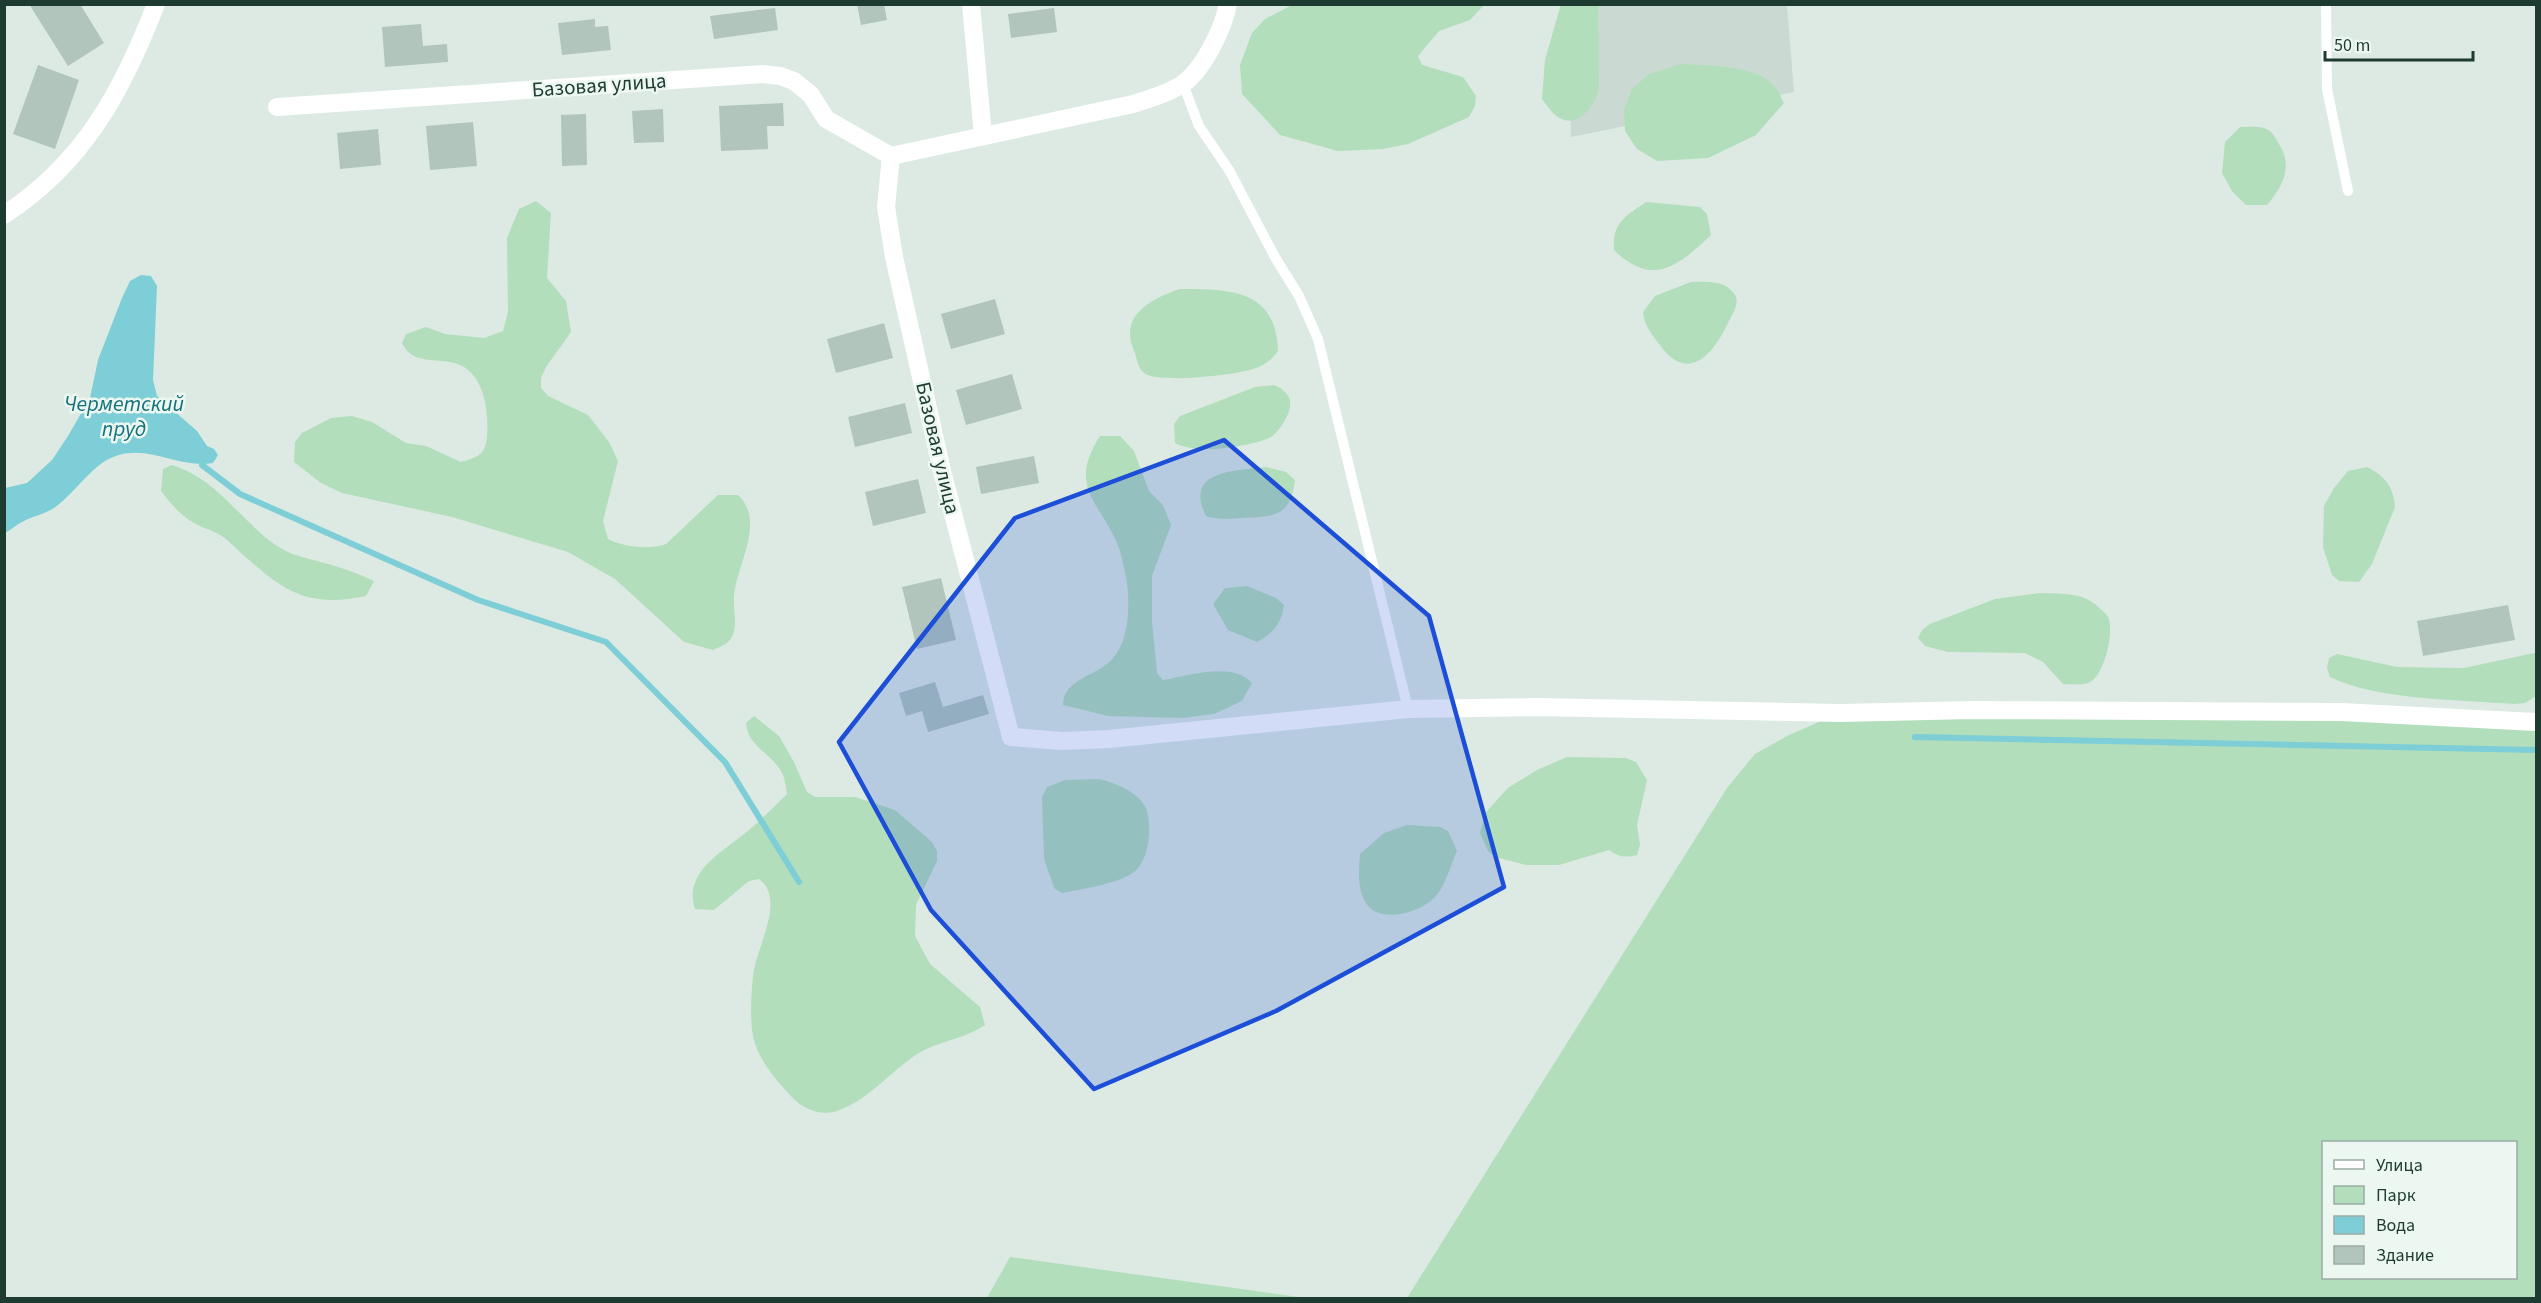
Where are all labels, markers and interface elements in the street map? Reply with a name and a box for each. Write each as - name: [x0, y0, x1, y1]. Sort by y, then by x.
- scale bar: [2325, 24, 2474, 62]
- text: 50 m: [2334, 33, 2370, 58]
- street label: Базовая улица: [531, 65, 667, 105]
- street label: Базовая улица: [908, 379, 968, 517]
- water label: Черметский пруд: [64, 388, 184, 445]
- legend: [2322, 1141, 2517, 1279]
- text: Улица: [2376, 1153, 2423, 1178]
- text: Парк: [2376, 1183, 2416, 1208]
- text: Вода: [2376, 1213, 2415, 1238]
- text: Здание: [2376, 1243, 2434, 1268]

